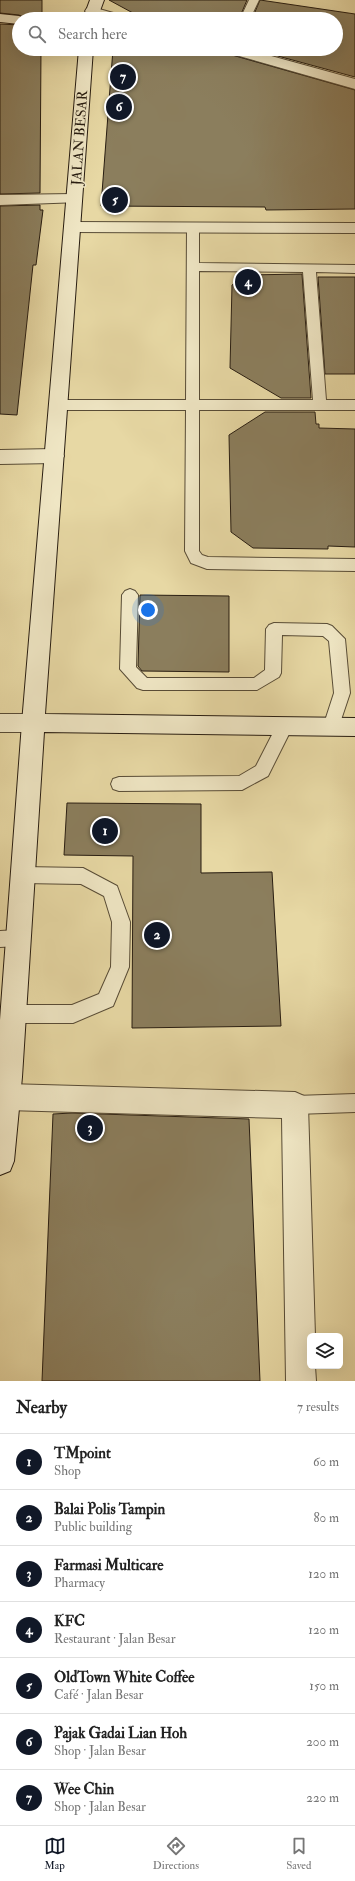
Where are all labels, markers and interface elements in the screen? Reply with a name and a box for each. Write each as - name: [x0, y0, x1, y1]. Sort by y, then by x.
- search box: [12, 12, 343, 56]
- icon: search: [26, 23, 48, 45]
- text: Search here: [58, 25, 127, 44]
- pin: 7: [110, 62, 136, 92]
- street label: JALAN BESAR: [68, 89, 91, 187]
- pin: 6: [106, 92, 132, 122]
- pin: 5: [102, 185, 128, 215]
- pin: 4: [235, 267, 261, 297]
- your location: [138, 600, 158, 620]
- pin: 1: [92, 816, 118, 846]
- pin: 2: [144, 920, 170, 950]
- pin: 3: [77, 1113, 103, 1143]
- map controls: [307, 1333, 343, 1369]
- button: layers: [307, 1333, 343, 1369]
- text: Nearby: [16, 1397, 67, 1418]
- text: 7 results: [297, 1399, 339, 1415]
- text: TMpoint: [54, 1444, 111, 1463]
- text: 1: [27, 1454, 31, 1470]
- text: 60 m: [313, 1454, 339, 1470]
- text: Shop: [54, 1463, 81, 1479]
- text: Balai Polis Tampin: [54, 1500, 165, 1519]
- text: 2: [26, 1510, 32, 1526]
- text: 80 m: [313, 1510, 339, 1526]
- text: Public building: [54, 1519, 132, 1535]
- text: Farmasi Multicare: [54, 1556, 163, 1575]
- text: 3: [27, 1566, 32, 1582]
- text: 120 m: [308, 1566, 339, 1582]
- text: Pharmacy: [54, 1575, 105, 1591]
- text: KFC: [54, 1612, 85, 1631]
- text: 4: [25, 1622, 33, 1638]
- text: 120 m: [308, 1622, 339, 1638]
- text: Restaurant · Jalan Besar: [54, 1631, 175, 1647]
- text: OldTown White Coffee: [54, 1668, 195, 1687]
- text: 5: [26, 1678, 32, 1694]
- text: 150 m: [309, 1678, 339, 1694]
- text: Café · Jalan Besar: [54, 1687, 143, 1703]
- text: Pajak Gadai Lian Hoh: [54, 1724, 187, 1743]
- text: 6: [26, 1734, 32, 1750]
- text: 200 m: [306, 1734, 339, 1750]
- text: Shop · Jalan Besar: [54, 1743, 146, 1759]
- text: Wee Chin: [54, 1780, 114, 1799]
- text: 7: [26, 1790, 32, 1806]
- text: 220 m: [306, 1790, 339, 1806]
- text: Shop · Jalan Besar: [54, 1799, 146, 1815]
- tab: Map: [44, 1835, 66, 1872]
- tab: Directions: [153, 1835, 199, 1872]
- tab: Saved: [286, 1835, 311, 1872]

